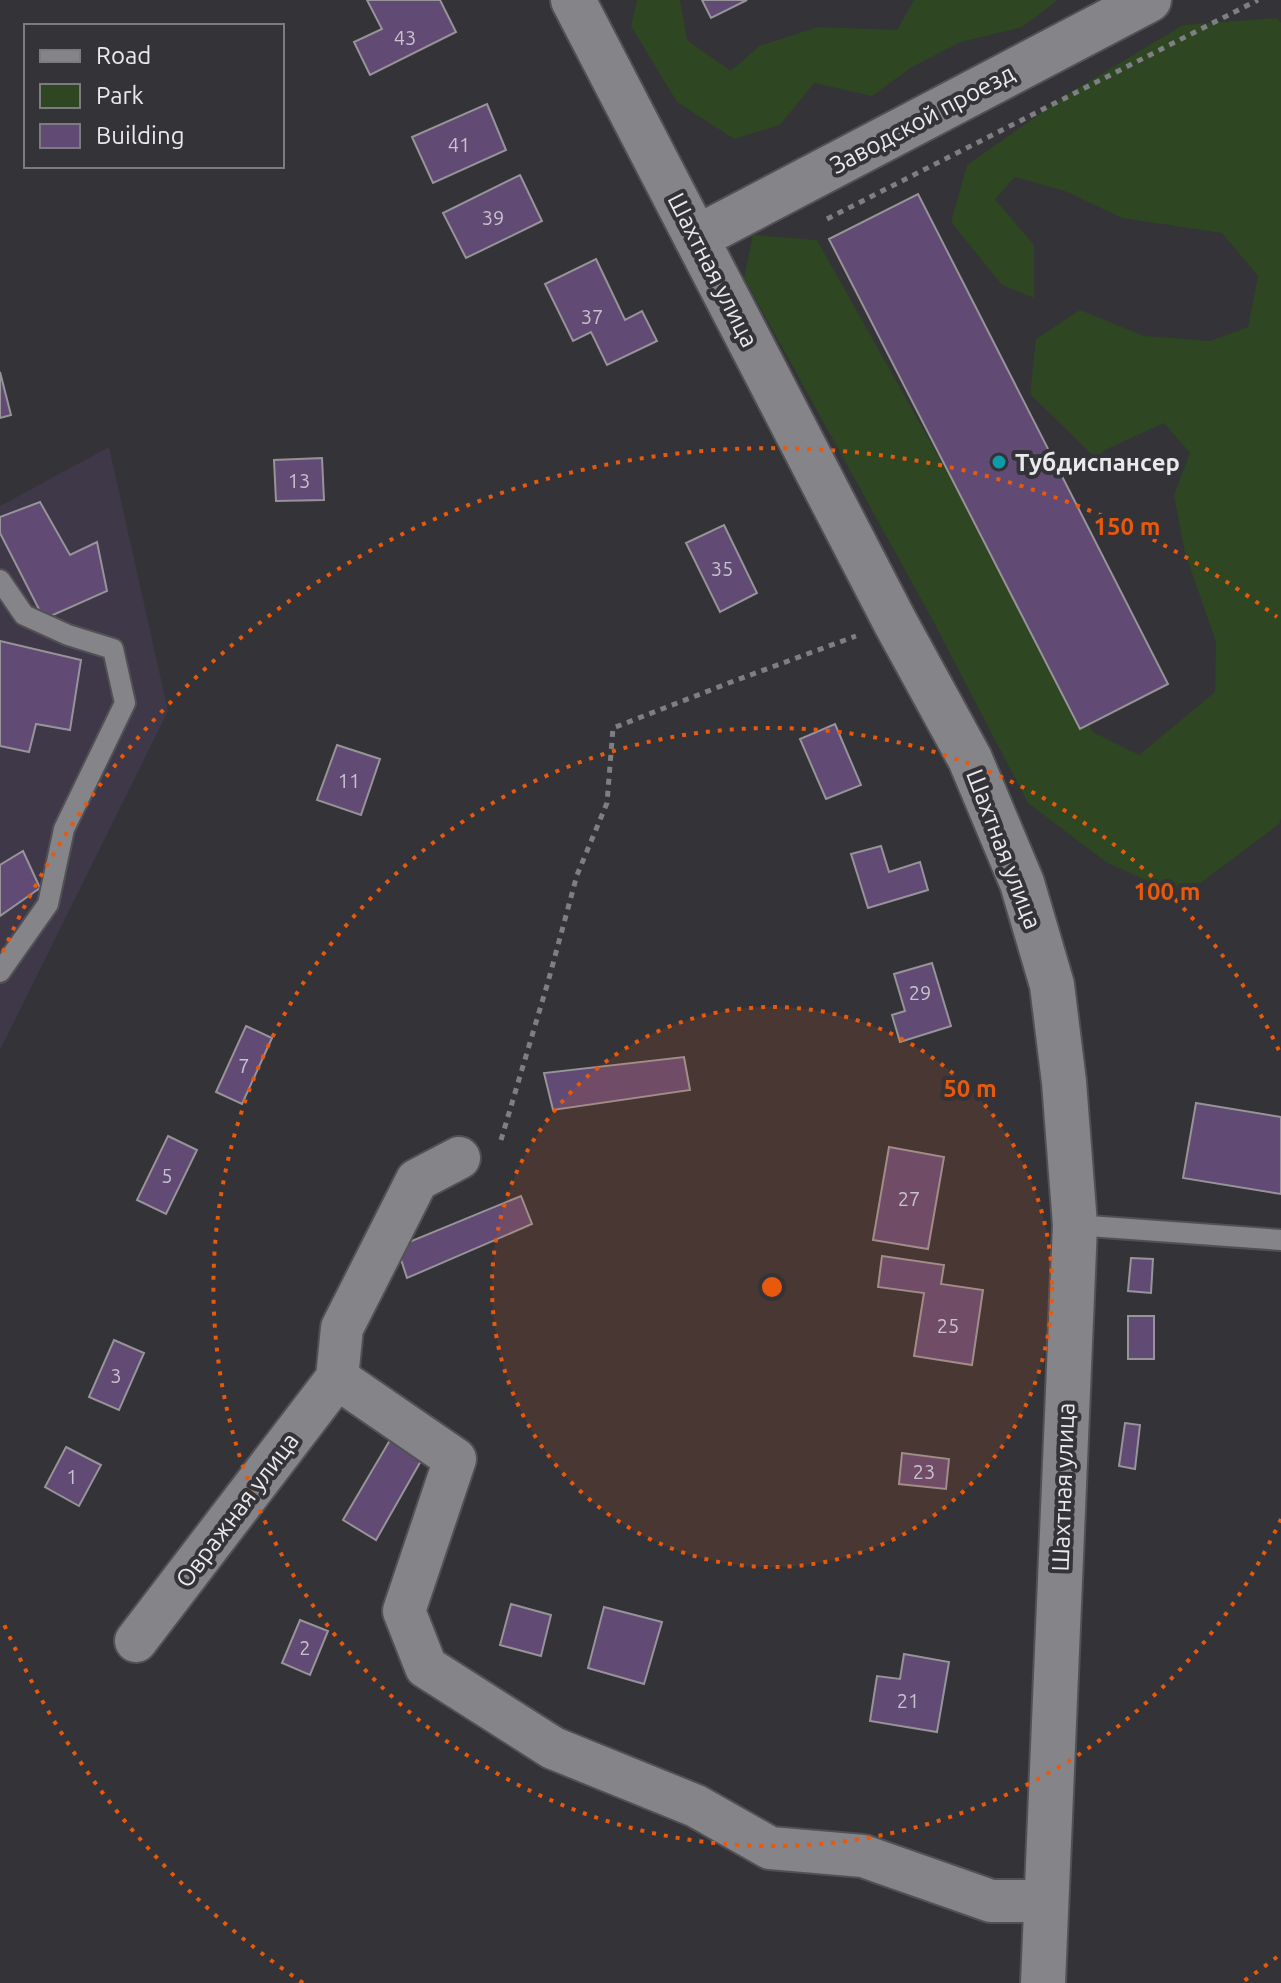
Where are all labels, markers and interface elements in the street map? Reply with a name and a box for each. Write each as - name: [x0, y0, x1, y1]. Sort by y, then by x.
- legend: [24, 24, 284, 168]
- house number: 43: [394, 26, 416, 49]
- text: Road: [96, 42, 151, 69]
- street label: Заводской проезд: [825, 59, 1019, 179]
- text: Park: [96, 82, 144, 109]
- text: Building: [96, 122, 184, 149]
- house number: 41: [448, 133, 470, 156]
- street label: Шахтная улица: [663, 189, 763, 351]
- house number: 39: [482, 206, 504, 229]
- house number: 37: [581, 305, 603, 328]
- place label: Тубдиспансер: [1015, 449, 1180, 476]
- marker: Тубдиспансер: [990, 453, 1008, 471]
- house number: 13: [288, 469, 310, 492]
- text: 150 m: [1094, 513, 1160, 540]
- house number: 35: [711, 557, 733, 580]
- street label: Шахтная улица: [961, 765, 1047, 933]
- house number: 11: [338, 769, 360, 792]
- text: 100 m: [1134, 878, 1200, 905]
- house number: 29: [909, 981, 931, 1004]
- house number: 7: [238, 1054, 250, 1077]
- text: 50 m: [943, 1075, 997, 1102]
- house number: 5: [161, 1164, 173, 1187]
- house number: 27: [898, 1187, 920, 1210]
- centre of rings: [758, 1273, 786, 1301]
- house number: 25: [937, 1314, 959, 1337]
- house number: 3: [110, 1364, 122, 1387]
- street label: Шахтная улица: [1047, 1402, 1079, 1572]
- street label: Овражная улица: [170, 1427, 304, 1593]
- house number: 23: [913, 1460, 935, 1483]
- house number: 1: [66, 1465, 78, 1488]
- house number: 2: [299, 1636, 311, 1659]
- house number: 21: [897, 1689, 919, 1712]

